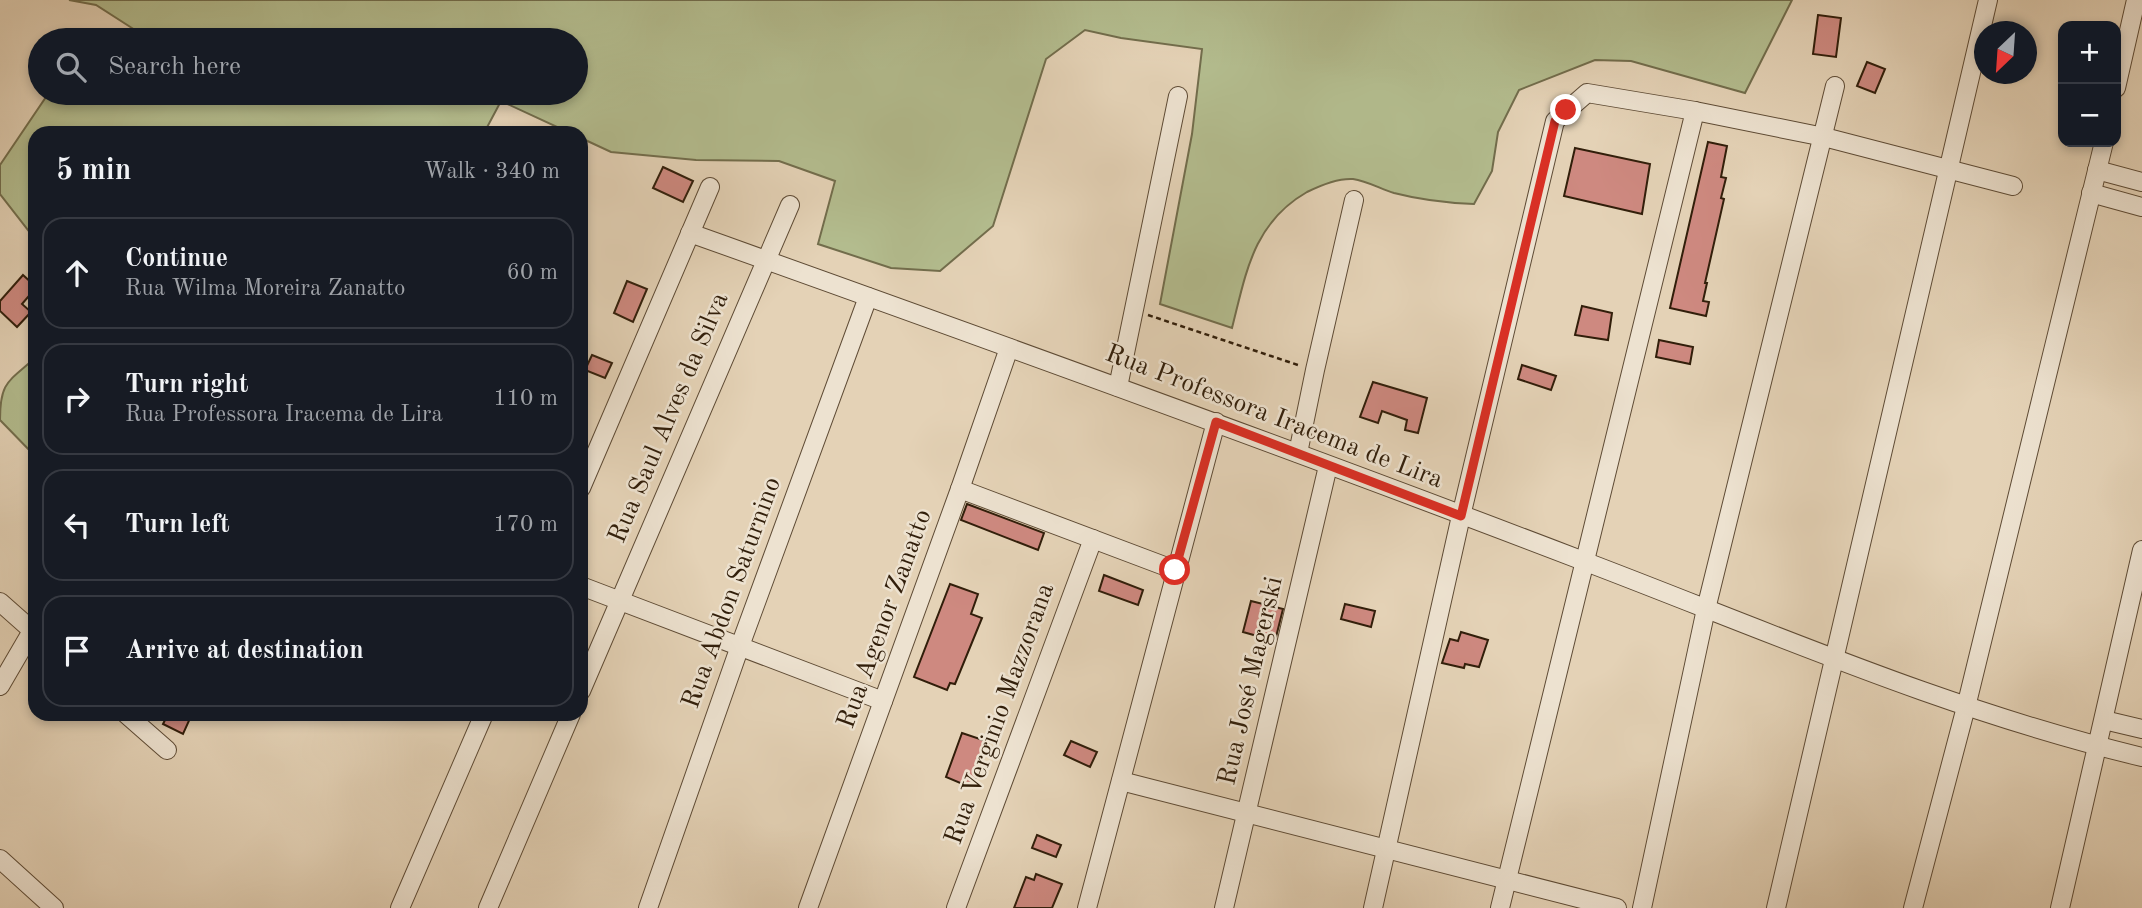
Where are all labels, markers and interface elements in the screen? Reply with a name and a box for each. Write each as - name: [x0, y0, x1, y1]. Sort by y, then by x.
- north arrow: [1974, 21, 2037, 84]
- map controls: [2058, 21, 2121, 147]
- button: +: [2058, 21, 2121, 84]
- search box: [28, 28, 588, 105]
- icon: search: [52, 48, 90, 86]
- text: Search here: [108, 54, 241, 80]
- button: −: [2058, 84, 2121, 147]
- route end: [1550, 94, 1581, 125]
- text: 5 min: [56, 156, 131, 186]
- text: Walk · 340 m: [424, 160, 560, 183]
- text: Continue: [125, 246, 228, 272]
- icon: ahead: [58, 254, 96, 292]
- text: 60 m: [507, 261, 558, 284]
- text: Rua Wilma Moreira Zanatto: [125, 277, 405, 300]
- street label: Rua Saul Alves da Silva: [604, 289, 734, 547]
- street label: Rua Professora Iracema de Lira: [1102, 340, 1446, 494]
- text: Turn right: [125, 372, 248, 398]
- icon: right: [58, 380, 96, 418]
- text: 110 m: [493, 387, 558, 410]
- text: Rua Professora Iracema de Lira: [125, 403, 443, 426]
- street label: Rua Abdon Saturnino: [678, 474, 786, 712]
- icon: left: [58, 506, 96, 544]
- street label: Rua Agenor Zanatto: [833, 506, 937, 732]
- text: Turn left: [125, 512, 230, 538]
- text: 170 m: [493, 513, 558, 536]
- route start: [1159, 554, 1190, 585]
- street label: Rua José Magerski: [1214, 574, 1288, 788]
- street label: Rua Verginio Mazzorana: [941, 580, 1059, 848]
- icon: arrive: [58, 632, 96, 670]
- text: Arrive at destination: [125, 638, 364, 664]

